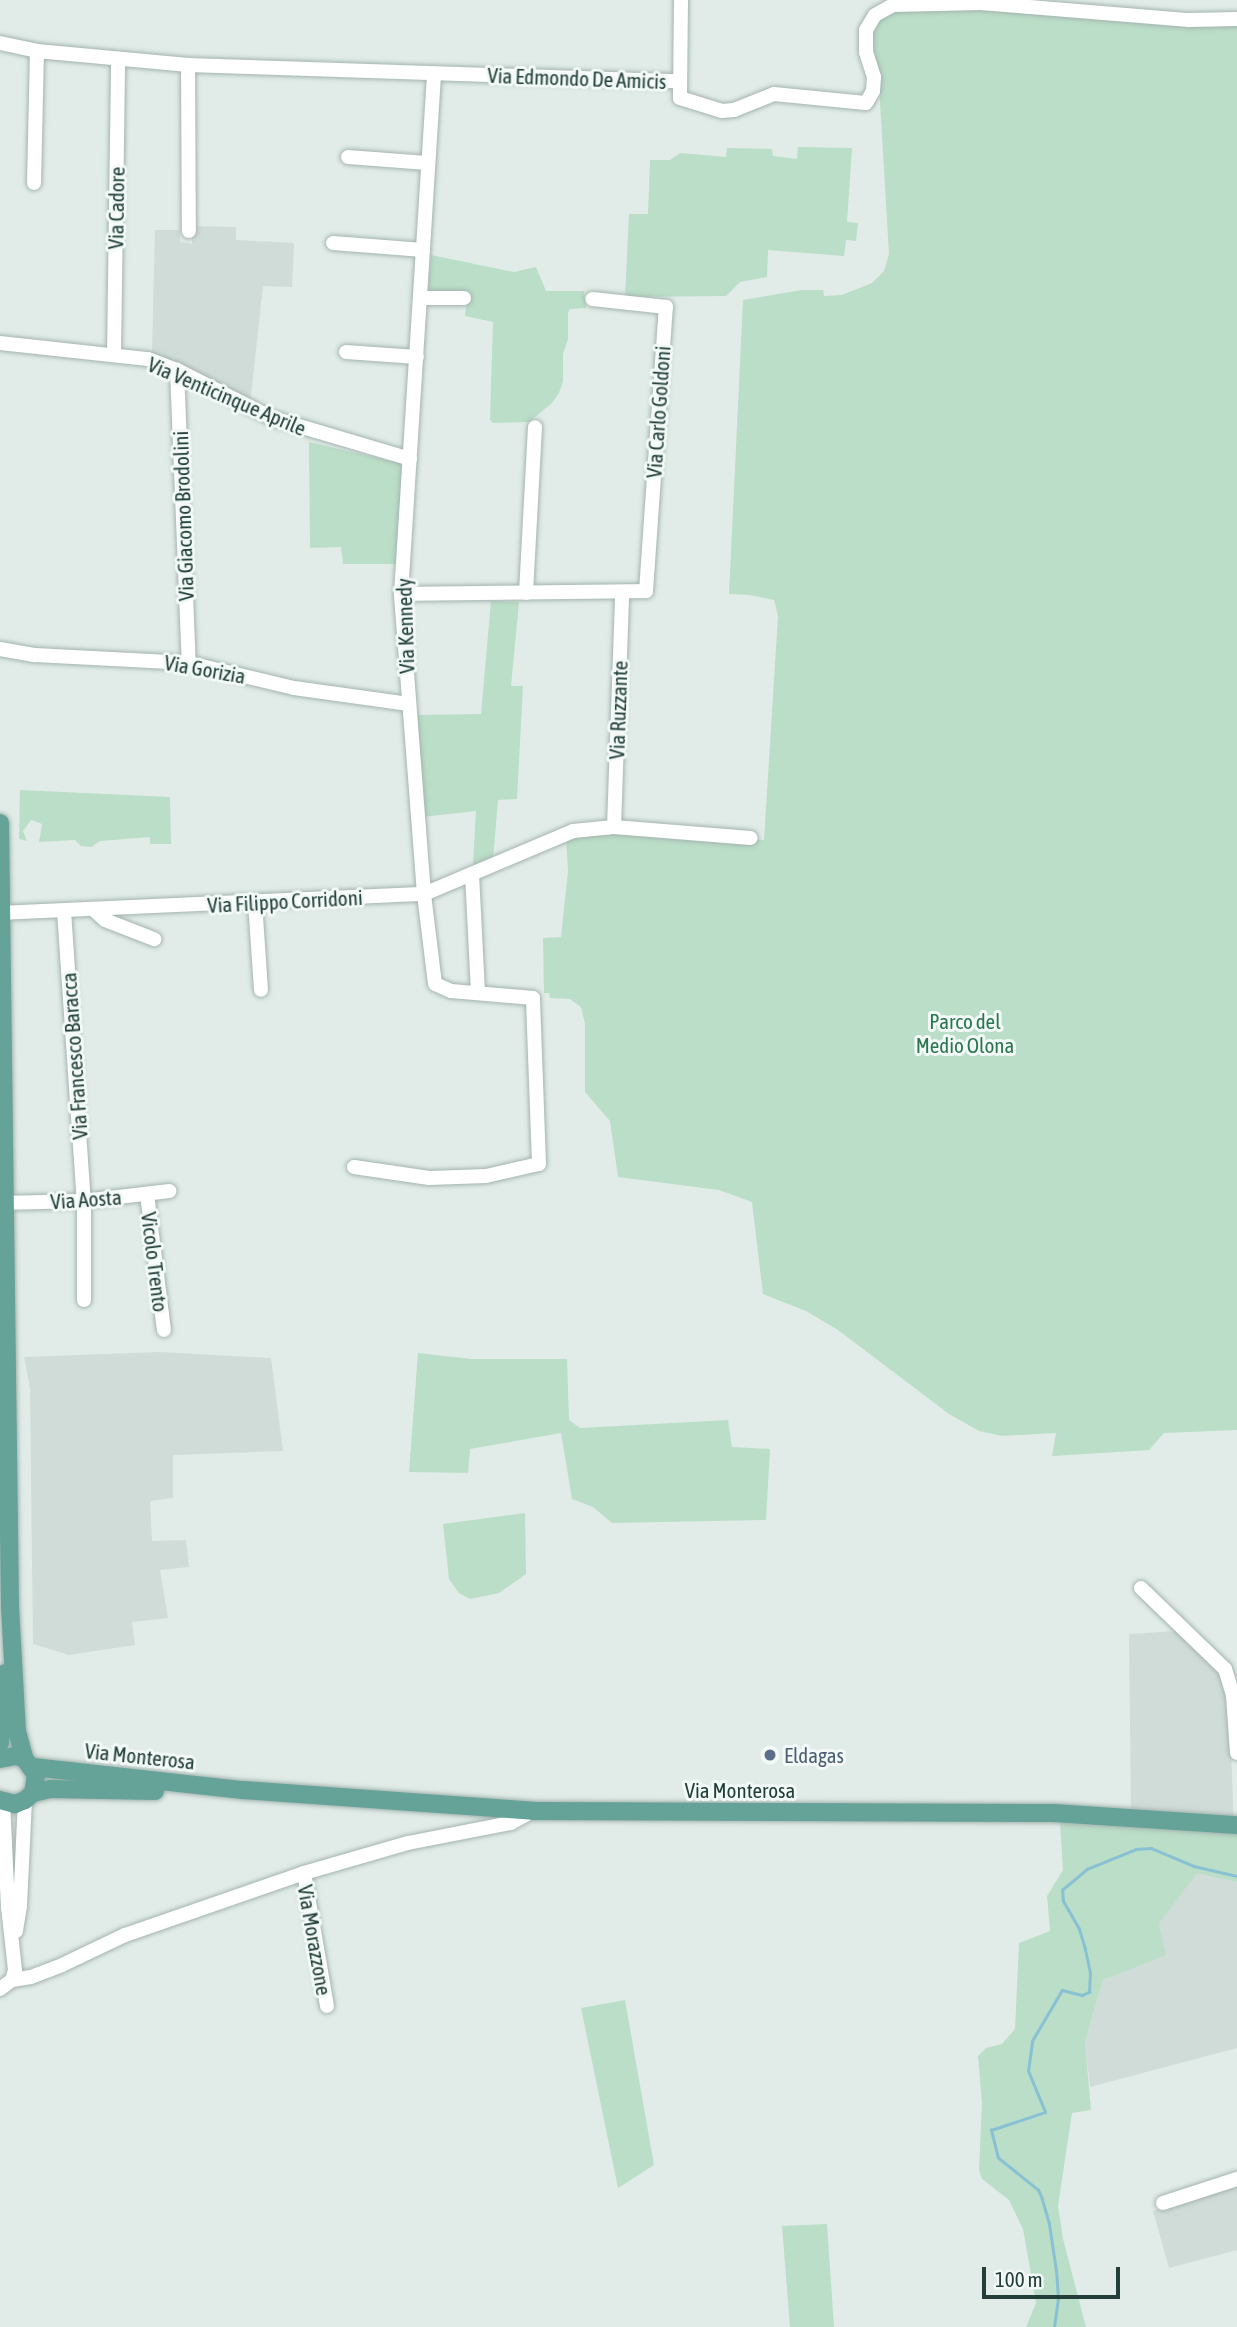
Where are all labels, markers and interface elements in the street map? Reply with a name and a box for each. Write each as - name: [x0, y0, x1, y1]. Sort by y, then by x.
- street label: Via Edmondo De Amicis: [487, 62, 667, 94]
- street label: Via Cadore: [103, 167, 129, 249]
- street label: Via Carlo Goldoni: [641, 345, 675, 479]
- street label: Via Venticinque Aprile: [144, 351, 310, 441]
- street label: Via Giacomo Brodolini: [167, 430, 199, 602]
- street label: Via Kennedy: [391, 578, 419, 674]
- street label: Via Gorizia: [162, 649, 248, 689]
- street label: Via Ruzzante: [604, 660, 632, 760]
- street label: Via Filippo Corridoni: [207, 884, 363, 918]
- street label: Via Francesco Baracca: [56, 972, 92, 1140]
- park label: Parco del Medio Olona: [916, 1008, 1014, 1058]
- street label: Via Aosta: [50, 1184, 122, 1214]
- street label: Vicolo Trento: [136, 1211, 174, 1313]
- street label: Via Monterosa: [84, 1738, 196, 1774]
- place label: Eldagas: [784, 1742, 844, 1768]
- marker: Eldagas: [762, 1747, 778, 1763]
- street label: Via Monterosa: [685, 1777, 795, 1803]
- street label: Via Morazzone: [293, 1883, 337, 1997]
- scale bar: [985, 2254, 1123, 2298]
- text: 100 m: [995, 2267, 1043, 2291]

